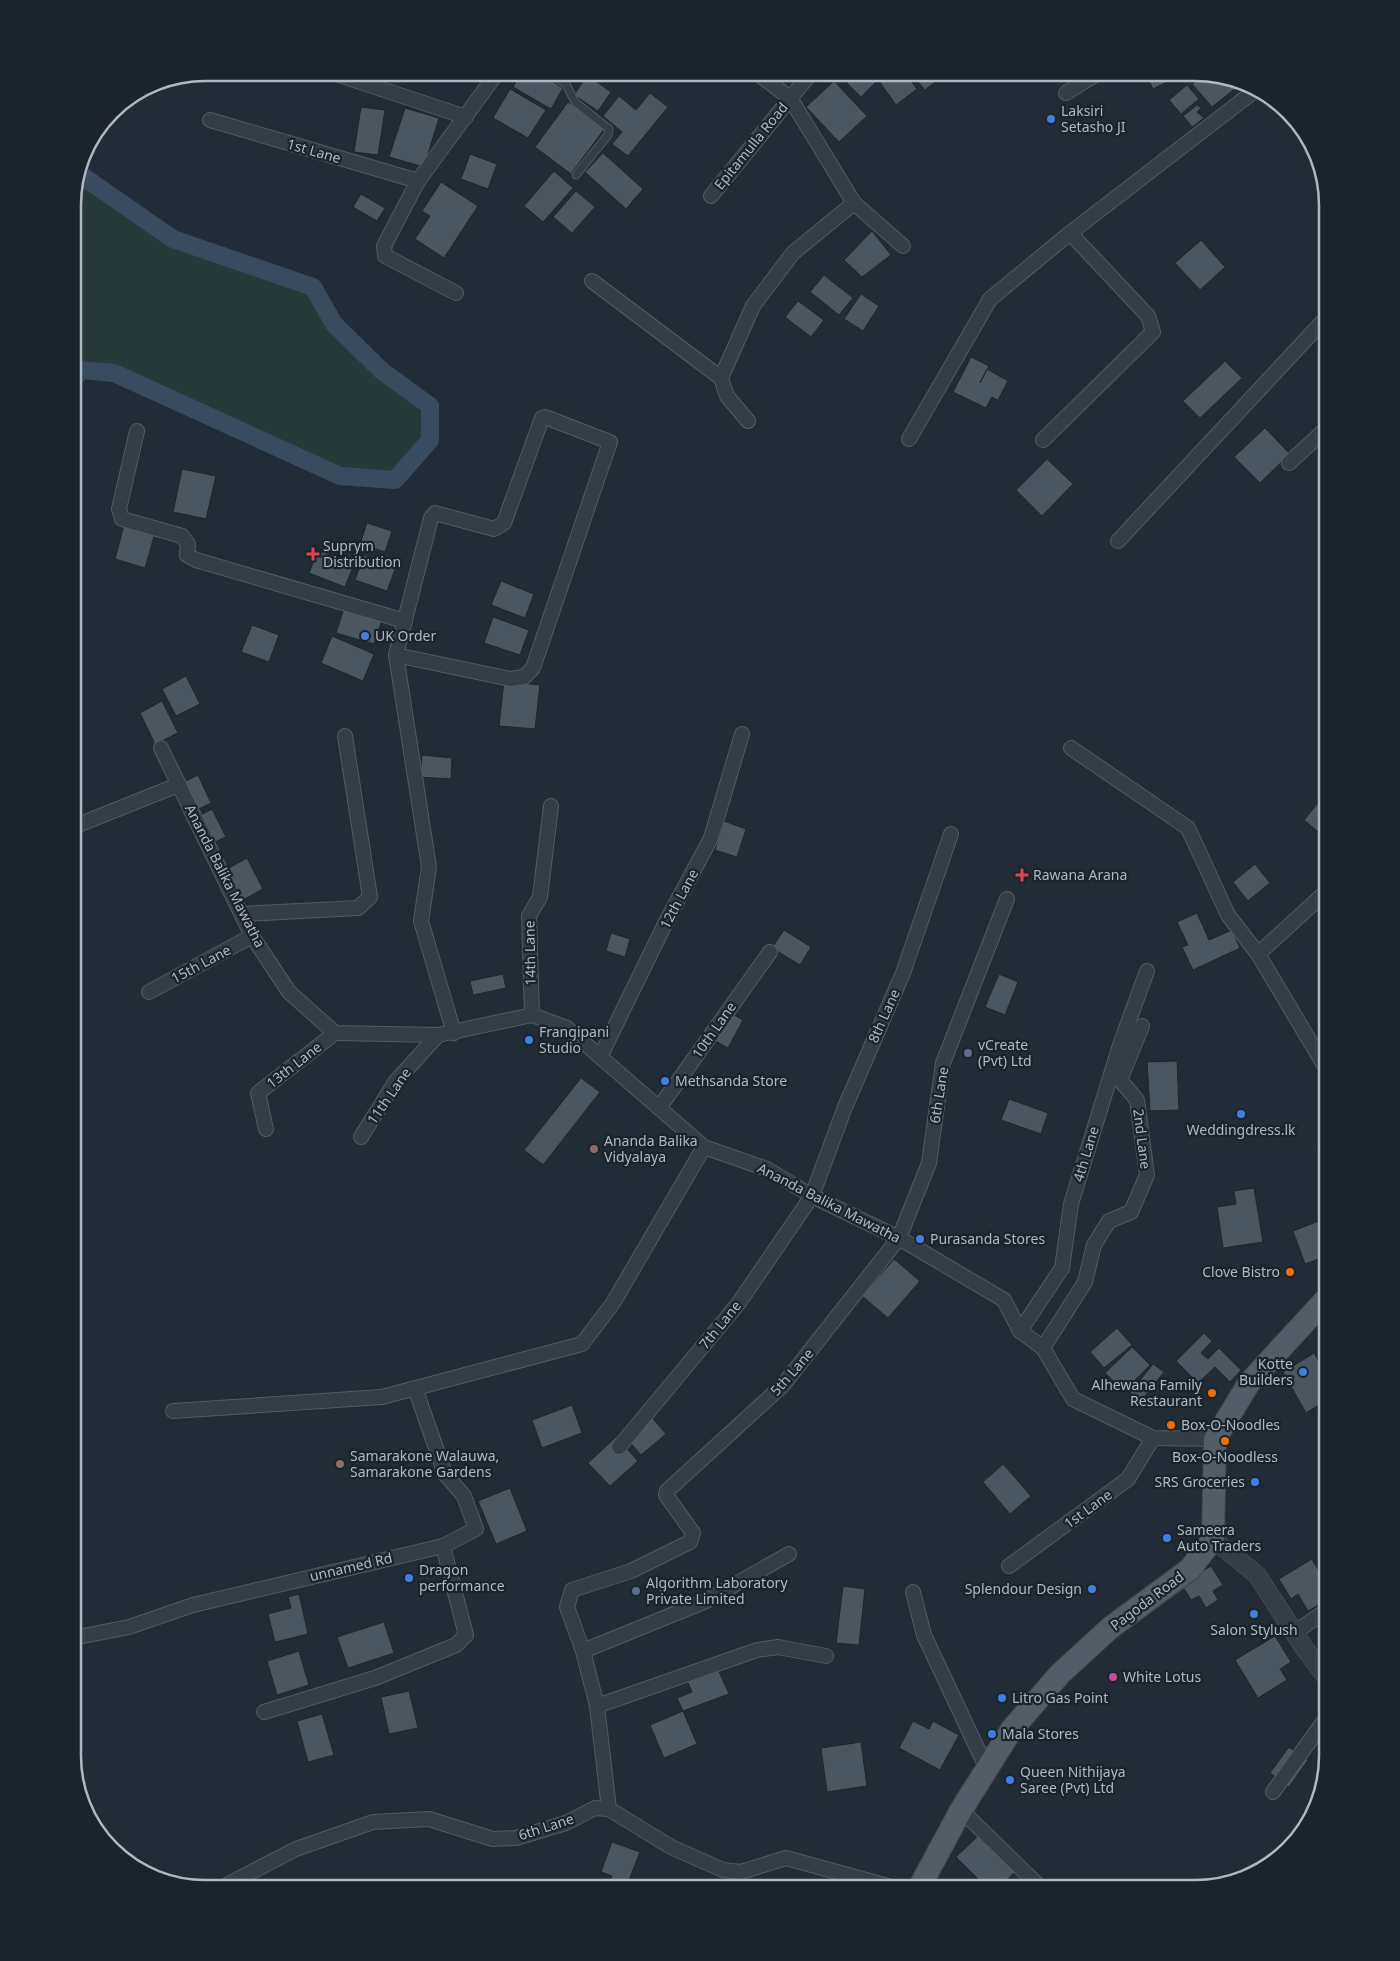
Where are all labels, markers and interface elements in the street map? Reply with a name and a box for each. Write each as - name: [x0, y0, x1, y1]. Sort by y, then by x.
- street label: Epitamulla Road: [710, 98, 792, 193]
- place label: Laksiri Setasho JI: [1061, 101, 1126, 136]
- marker: Laksiri Setasho JI: [1045, 113, 1057, 125]
- street label: 1st Lane: [285, 134, 343, 167]
- place label: Suprym Distribution: [323, 536, 401, 571]
- marker: Suprym Distribution: [307, 548, 319, 560]
- place label: UK Order: [375, 626, 436, 645]
- marker: UK Order: [359, 630, 371, 642]
- street label: Ananda Balika Mawatha: [181, 801, 270, 951]
- street label: 12th Lane: [655, 865, 702, 932]
- place label: Rawana Arana: [1033, 865, 1127, 884]
- marker: Rawana Arana: [1015, 868, 1029, 882]
- street label: 14th Lane: [519, 920, 540, 986]
- street label: 15th Lane: [168, 940, 234, 987]
- street label: 8th Lane: [863, 986, 904, 1046]
- street label: 10th Lane: [687, 998, 740, 1062]
- place label: Frangipani Studio: [539, 1022, 609, 1057]
- marker: Frangipani Studio: [523, 1034, 535, 1046]
- place label: vCreate (Pvt) Ltd: [978, 1035, 1032, 1070]
- street label: 13th Lane: [262, 1037, 325, 1092]
- marker: vCreate (Pvt) Ltd: [962, 1047, 974, 1059]
- street label: 11th Lane: [362, 1064, 415, 1128]
- street label: 6th Lane: [925, 1065, 952, 1125]
- place label: Methsanda Store: [675, 1071, 787, 1090]
- marker: Methsanda Store: [659, 1075, 671, 1087]
- street label: 2nd Lane: [1129, 1108, 1156, 1170]
- marker: Weddingdress.lk: [1235, 1108, 1247, 1120]
- place label: Weddingdress.lk: [1187, 1120, 1296, 1139]
- street label: 4th Lane: [1068, 1124, 1103, 1184]
- place label: Ananda Balika Vidyalaya: [604, 1131, 698, 1166]
- marker: Ananda Balika Vidyalaya: [588, 1143, 600, 1155]
- street label: Ananda Balika Mawatha: [754, 1158, 904, 1247]
- place label: Purasanda Stores: [930, 1229, 1045, 1248]
- marker: Purasanda Stores: [914, 1233, 926, 1245]
- place label: Clove Bistro: [1202, 1262, 1280, 1281]
- marker: Clove Bistro: [1284, 1266, 1296, 1278]
- street label: 7th Lane: [694, 1296, 745, 1353]
- street label: 5th Lane: [766, 1344, 818, 1399]
- place label: Kotte Builders: [1239, 1354, 1293, 1389]
- marker: Kotte Builders: [1297, 1366, 1309, 1378]
- place label: Alhewana Family Restaurant: [1092, 1375, 1203, 1410]
- marker: Alhewana Family Restaurant: [1206, 1387, 1218, 1399]
- place label: Box-O-Noodles: [1181, 1415, 1280, 1434]
- marker: Box-O-Noodles: [1165, 1419, 1177, 1431]
- marker: Box-O-Noodless: [1219, 1435, 1231, 1447]
- place label: Samarakone Walauwa, Samarakone Gardens: [350, 1446, 499, 1481]
- place label: Box-O-Noodless: [1172, 1447, 1278, 1466]
- marker: Samarakone Walauwa, Samarakone Gardens: [334, 1458, 346, 1470]
- place label: SRS Groceries: [1155, 1472, 1245, 1491]
- marker: SRS Groceries: [1249, 1476, 1261, 1488]
- street label: 1st Lane: [1060, 1485, 1116, 1532]
- place label: Sameera Auto Traders: [1177, 1520, 1261, 1555]
- marker: Sameera Auto Traders: [1161, 1532, 1173, 1544]
- street label: unnamed Rd: [308, 1548, 394, 1585]
- place label: Dragon performance: [419, 1560, 505, 1595]
- street label: Pagoda Road: [1106, 1567, 1187, 1634]
- marker: Dragon performance: [403, 1572, 415, 1584]
- place label: Algorithm Laboratory Private Limited: [646, 1573, 788, 1608]
- place label: Splendour Design: [965, 1579, 1082, 1598]
- marker: Splendour Design: [1086, 1583, 1098, 1595]
- marker: Algorithm Laboratory Private Limited: [630, 1585, 642, 1597]
- marker: Salon Stylush: [1248, 1608, 1260, 1620]
- place label: Salon Stylush: [1210, 1620, 1298, 1639]
- place label: White Lotus: [1123, 1667, 1201, 1686]
- marker: White Lotus: [1107, 1671, 1119, 1683]
- place label: Litro Gas Point: [1012, 1688, 1108, 1707]
- marker: Litro Gas Point: [996, 1692, 1008, 1704]
- place label: Mala Stores: [1002, 1724, 1079, 1743]
- marker: Mala Stores: [986, 1728, 998, 1740]
- place label: Queen Nithijaya Saree (Pvt) Ltd: [1020, 1762, 1126, 1797]
- marker: Queen Nithijaya Saree (Pvt) Ltd: [1004, 1774, 1016, 1786]
- street label: 6th Lane: [516, 1809, 576, 1844]

